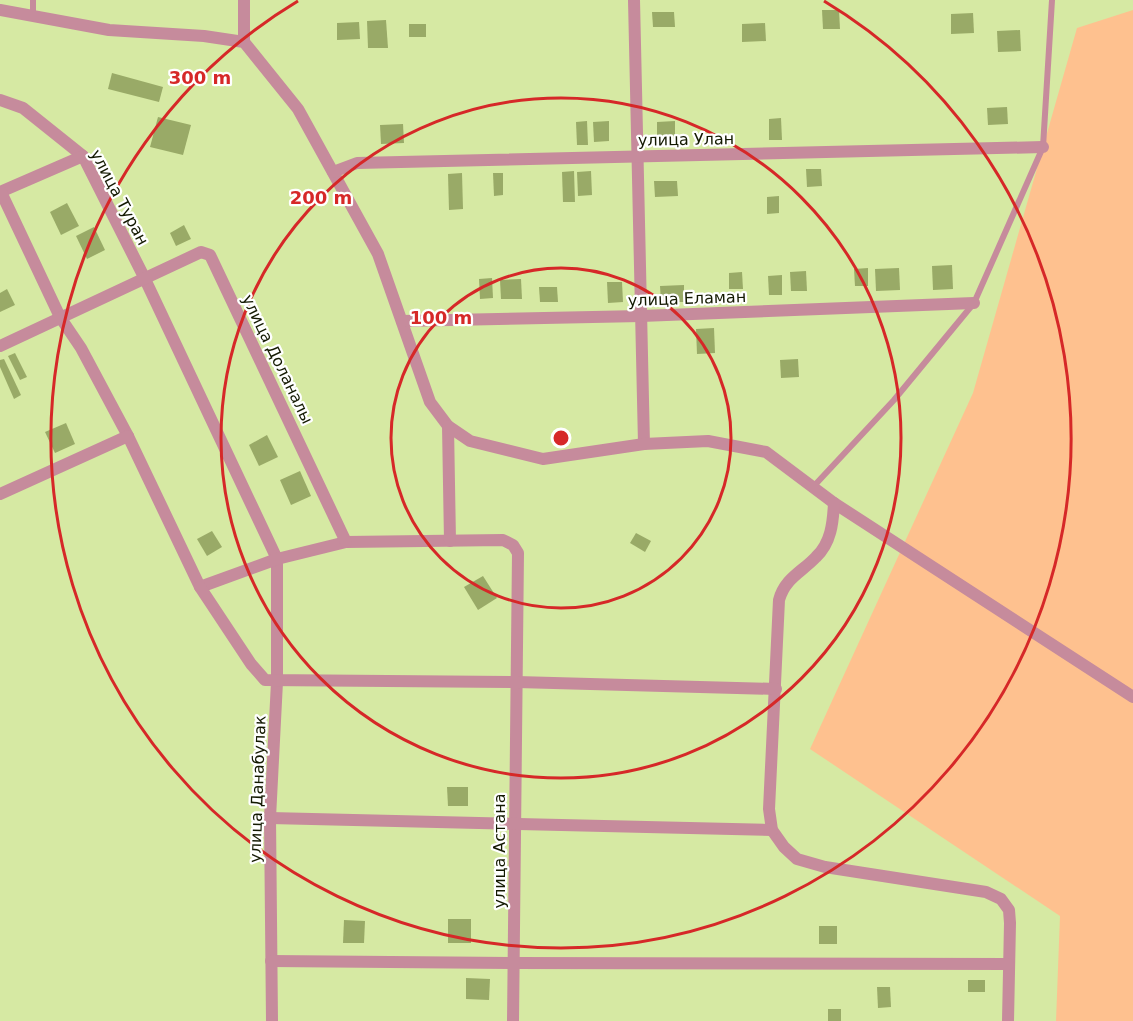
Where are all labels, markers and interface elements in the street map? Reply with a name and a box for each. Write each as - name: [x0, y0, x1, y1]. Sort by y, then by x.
- text: 300 m: [169, 67, 231, 88]
- street label: улица Улан: [638, 129, 734, 150]
- street label: улица Туран: [86, 146, 153, 248]
- text: 200 m: [290, 187, 352, 208]
- street label: улица Еламан: [628, 287, 746, 310]
- street label: улица Доланалы: [238, 292, 317, 427]
- text: 100 m: [410, 307, 472, 328]
- centre of rings: [551, 428, 571, 448]
- street label: улица Данабулак: [245, 715, 270, 863]
- street label: улица Астана: [490, 793, 509, 909]

